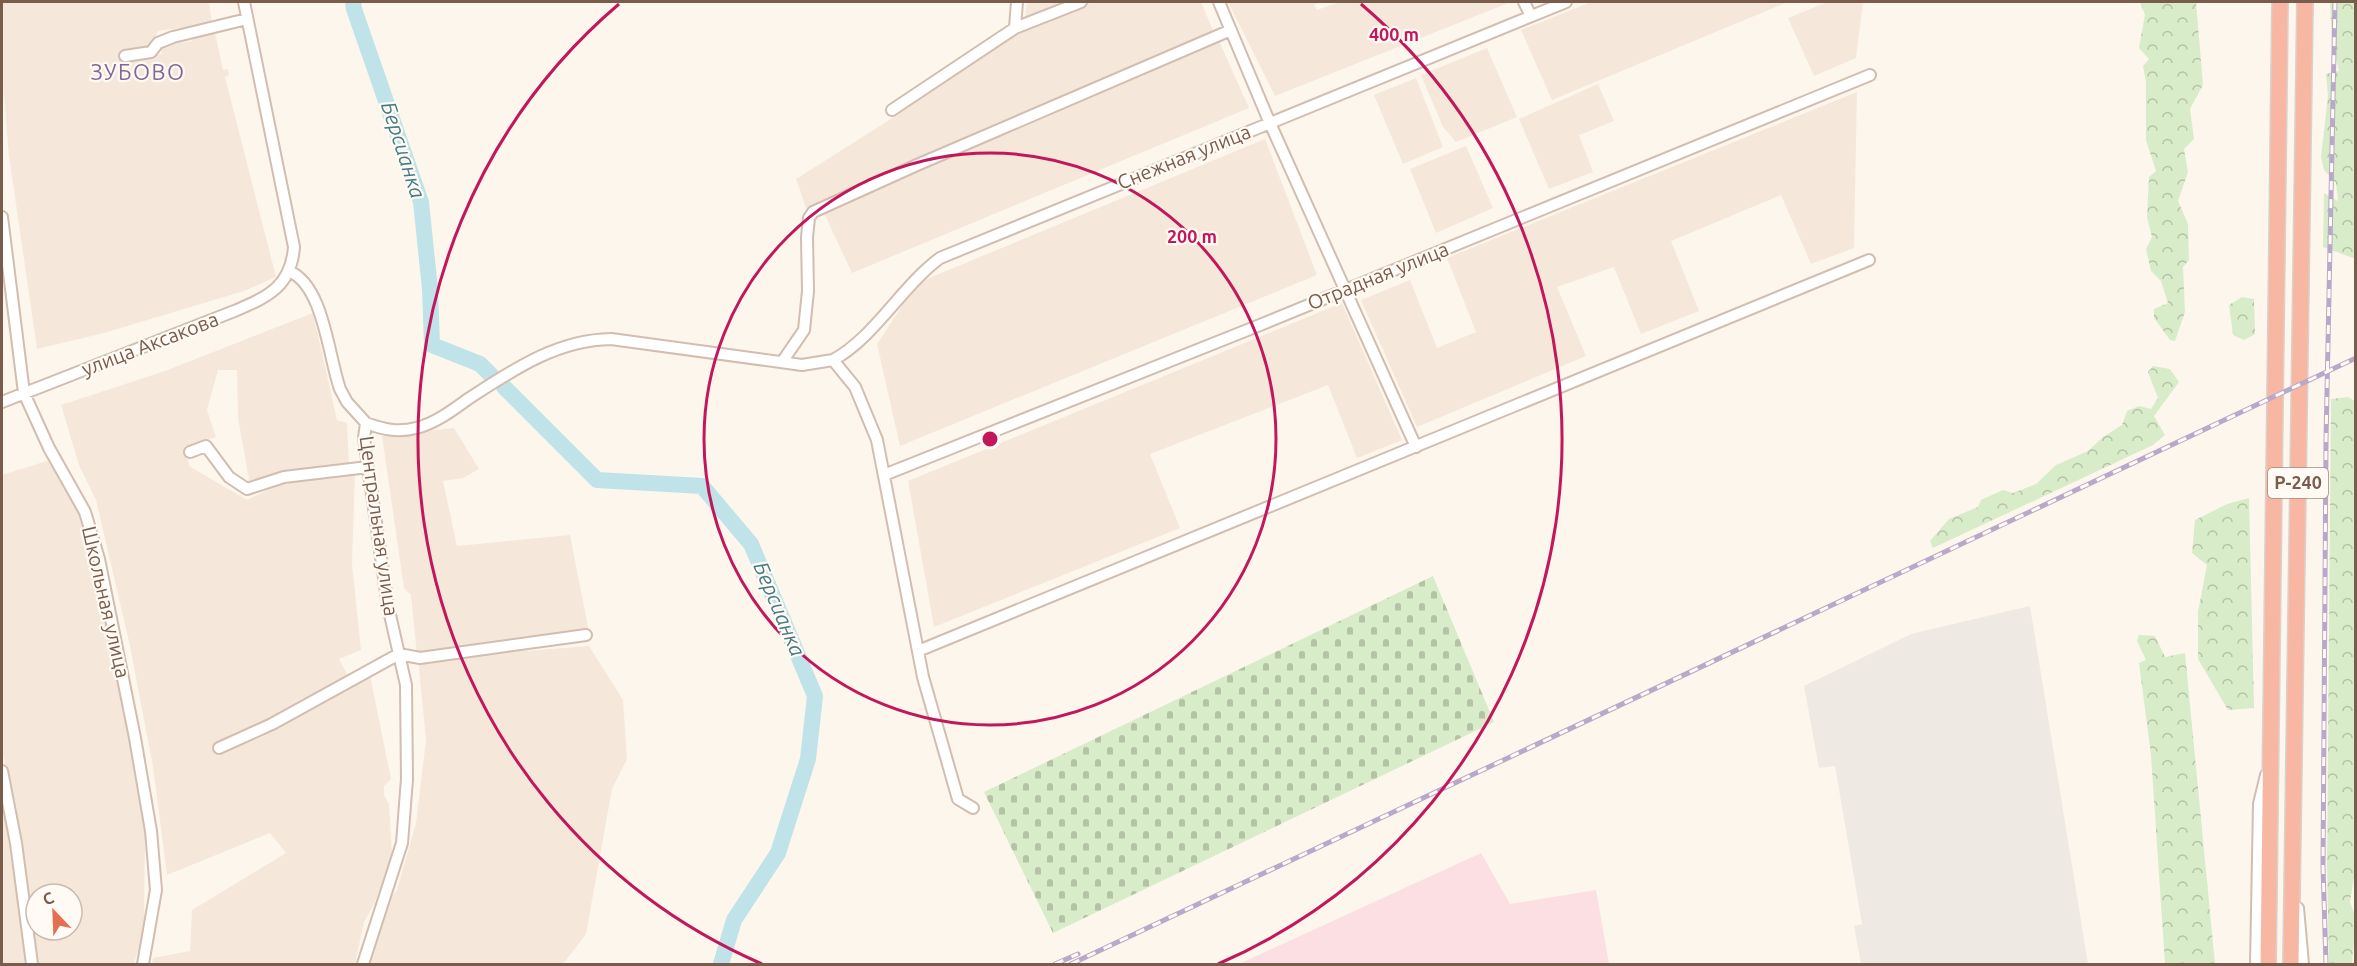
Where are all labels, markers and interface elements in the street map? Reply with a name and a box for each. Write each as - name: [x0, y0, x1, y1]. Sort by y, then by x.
- text: 400 m: [1369, 24, 1419, 44]
- district label: ЗУБОВО: [90, 59, 186, 84]
- water label: Берсианка: [377, 98, 431, 201]
- street label: Снежная улица: [1114, 119, 1254, 194]
- text: 200 m: [1167, 226, 1217, 246]
- street label: Отрадная улица: [1304, 237, 1452, 314]
- street label: улица Аксакова: [78, 307, 222, 380]
- centre of rings: [980, 429, 1000, 449]
- street label: Центральная улица: [355, 434, 404, 618]
- road number: Р-240: [2268, 468, 2328, 498]
- street label: Школьная улица: [78, 524, 135, 680]
- water label: Берсианка: [749, 558, 811, 659]
- north arrow: [24, 882, 84, 942]
- text: С: [40, 888, 56, 908]

